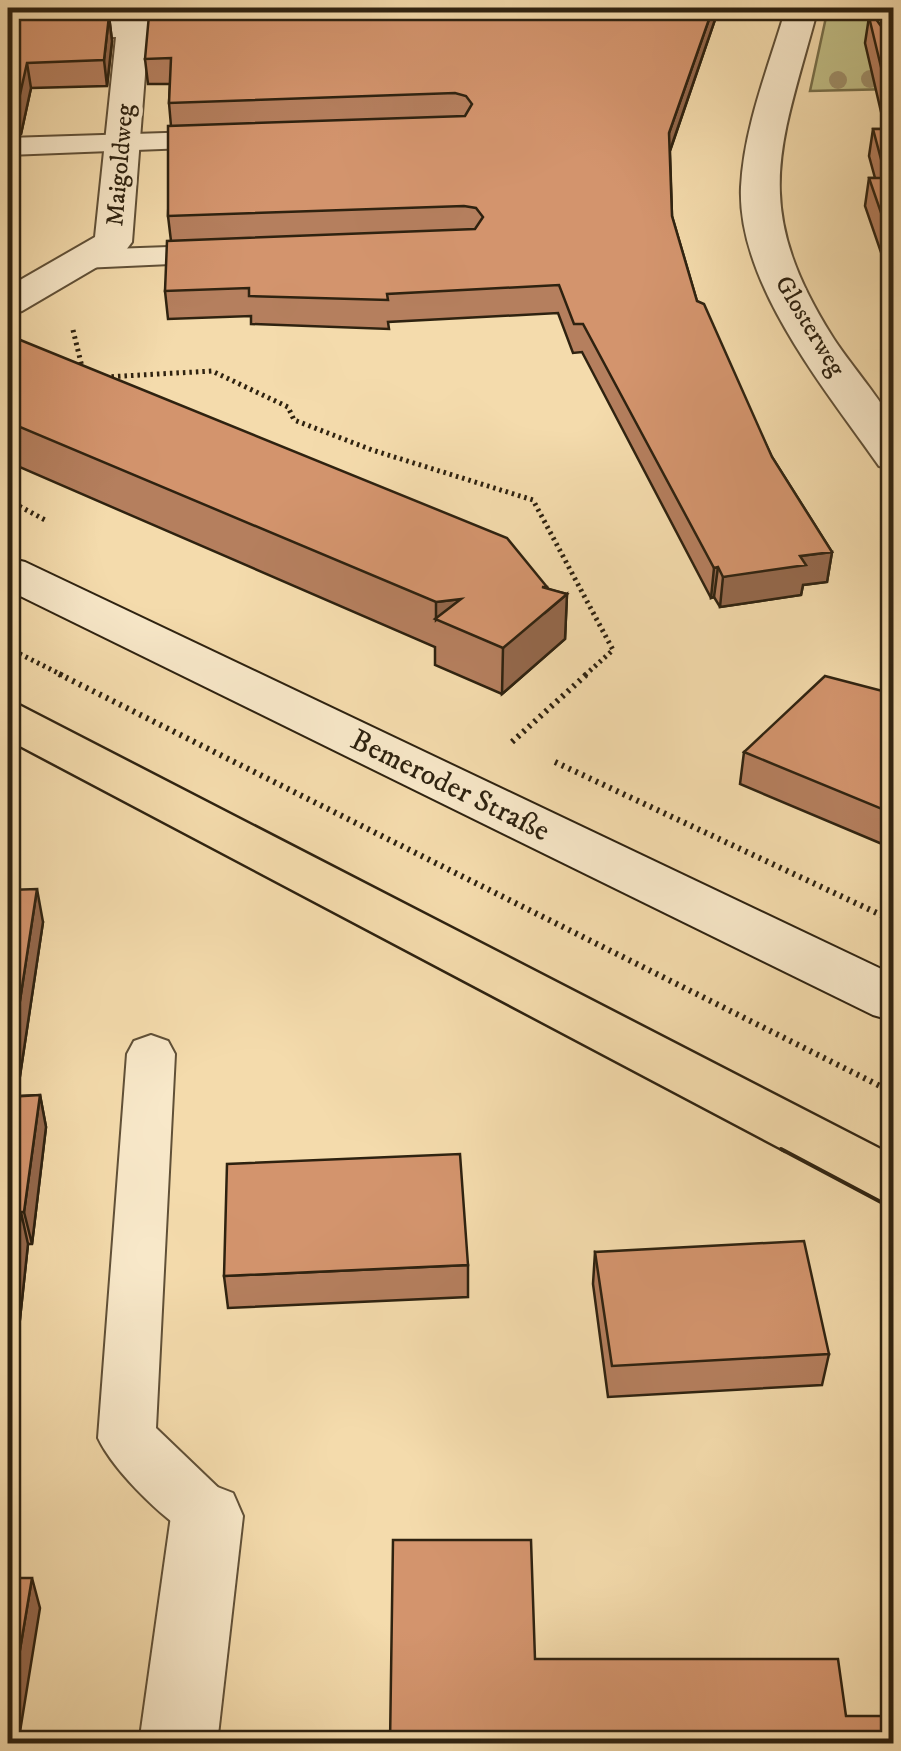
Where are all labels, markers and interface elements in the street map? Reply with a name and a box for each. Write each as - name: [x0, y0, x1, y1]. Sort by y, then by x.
- street label: Maigoldweg: [99, 102, 141, 227]
- street label: Glosterweg: [768, 270, 853, 383]
- street label: Bemeroder Straße: [344, 722, 556, 850]

